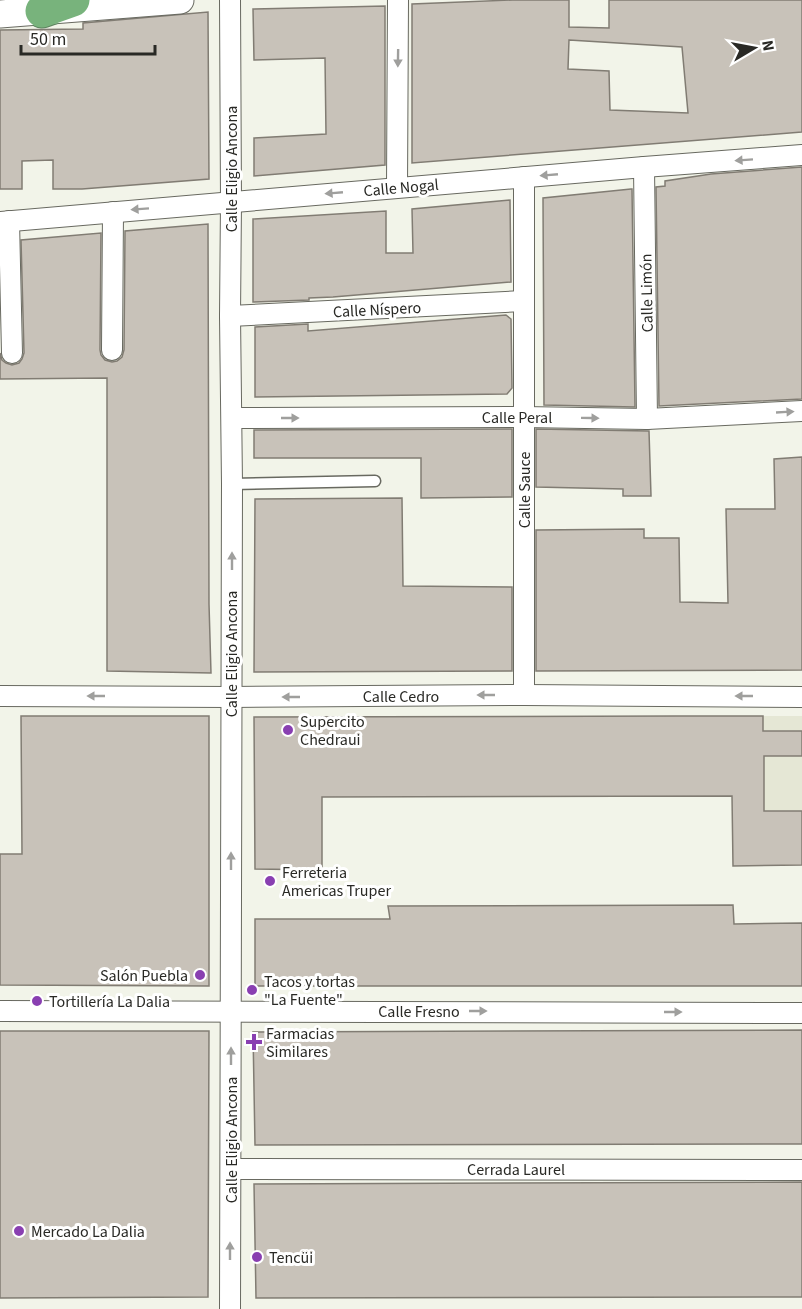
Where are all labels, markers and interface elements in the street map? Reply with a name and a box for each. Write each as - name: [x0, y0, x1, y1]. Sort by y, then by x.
- scale bar: [21, 18, 154, 56]
- north arrow: [724, 18, 784, 78]
- text: 50 m: [30, 27, 66, 52]
- text: N: [756, 38, 780, 53]
- one-way arrow: [393, 49, 403, 68]
- street label: Calle Eligio Ancona: [221, 106, 243, 232]
- one-way arrow: [734, 155, 753, 164]
- one-way arrow: [540, 170, 559, 180]
- street label: Calle Nogal: [363, 174, 440, 202]
- one-way arrow: [324, 188, 343, 198]
- one-way arrow: [130, 205, 149, 214]
- street label: Calle Limón: [635, 253, 659, 333]
- street label: Calle Níspero: [332, 297, 422, 323]
- street label: Calle Peral: [482, 407, 552, 429]
- one-way arrow: [776, 408, 795, 417]
- one-way arrow: [281, 413, 300, 423]
- one-way arrow: [581, 413, 600, 423]
- street label: Calle Sauce: [514, 452, 536, 528]
- one-way arrow: [227, 551, 237, 570]
- street label: Calle Eligio Ancona: [221, 591, 243, 717]
- street label: Calle Cedro: [363, 686, 439, 708]
- one-way arrow: [476, 690, 495, 700]
- one-way arrow: [86, 691, 105, 701]
- one-way arrow: [734, 691, 753, 701]
- one-way arrow: [281, 692, 300, 701]
- place label: Supercito Chedraui: [300, 711, 365, 751]
- marker: Supercito Chedraui: [281, 723, 295, 737]
- one-way arrow: [226, 851, 236, 870]
- place label: Ferreteria Americas Truper: [282, 862, 391, 902]
- marker: Ferreteria Americas Truper: [263, 874, 277, 888]
- place label: Salón Puebla: [100, 965, 188, 987]
- marker: Salón Puebla: [193, 968, 207, 982]
- place label: Tacos y tortas "La Fuente": [264, 971, 355, 1011]
- marker: Tacos y tortas "La Fuente": [245, 983, 259, 997]
- place label: Tortillería La Dalia: [49, 991, 170, 1013]
- marker: Tortillería La Dalia: [30, 994, 44, 1008]
- street label: Calle Fresno: [378, 1001, 460, 1023]
- one-way arrow: [469, 1007, 488, 1016]
- one-way arrow: [664, 1007, 683, 1017]
- place label: Farmacias Similares: [266, 1023, 335, 1063]
- marker: Farmacias Similares: [247, 1035, 261, 1049]
- one-way arrow: [226, 1046, 236, 1065]
- street label: Calle Eligio Ancona: [221, 1077, 243, 1203]
- street label: Cerrada Laurel: [467, 1159, 565, 1181]
- place label: Mercado La Dalia: [31, 1221, 145, 1243]
- marker: Mercado La Dalia: [12, 1224, 26, 1238]
- one-way arrow: [225, 1241, 235, 1260]
- place label: Tencüi: [269, 1247, 313, 1269]
- marker: Tencüi: [250, 1250, 264, 1264]

